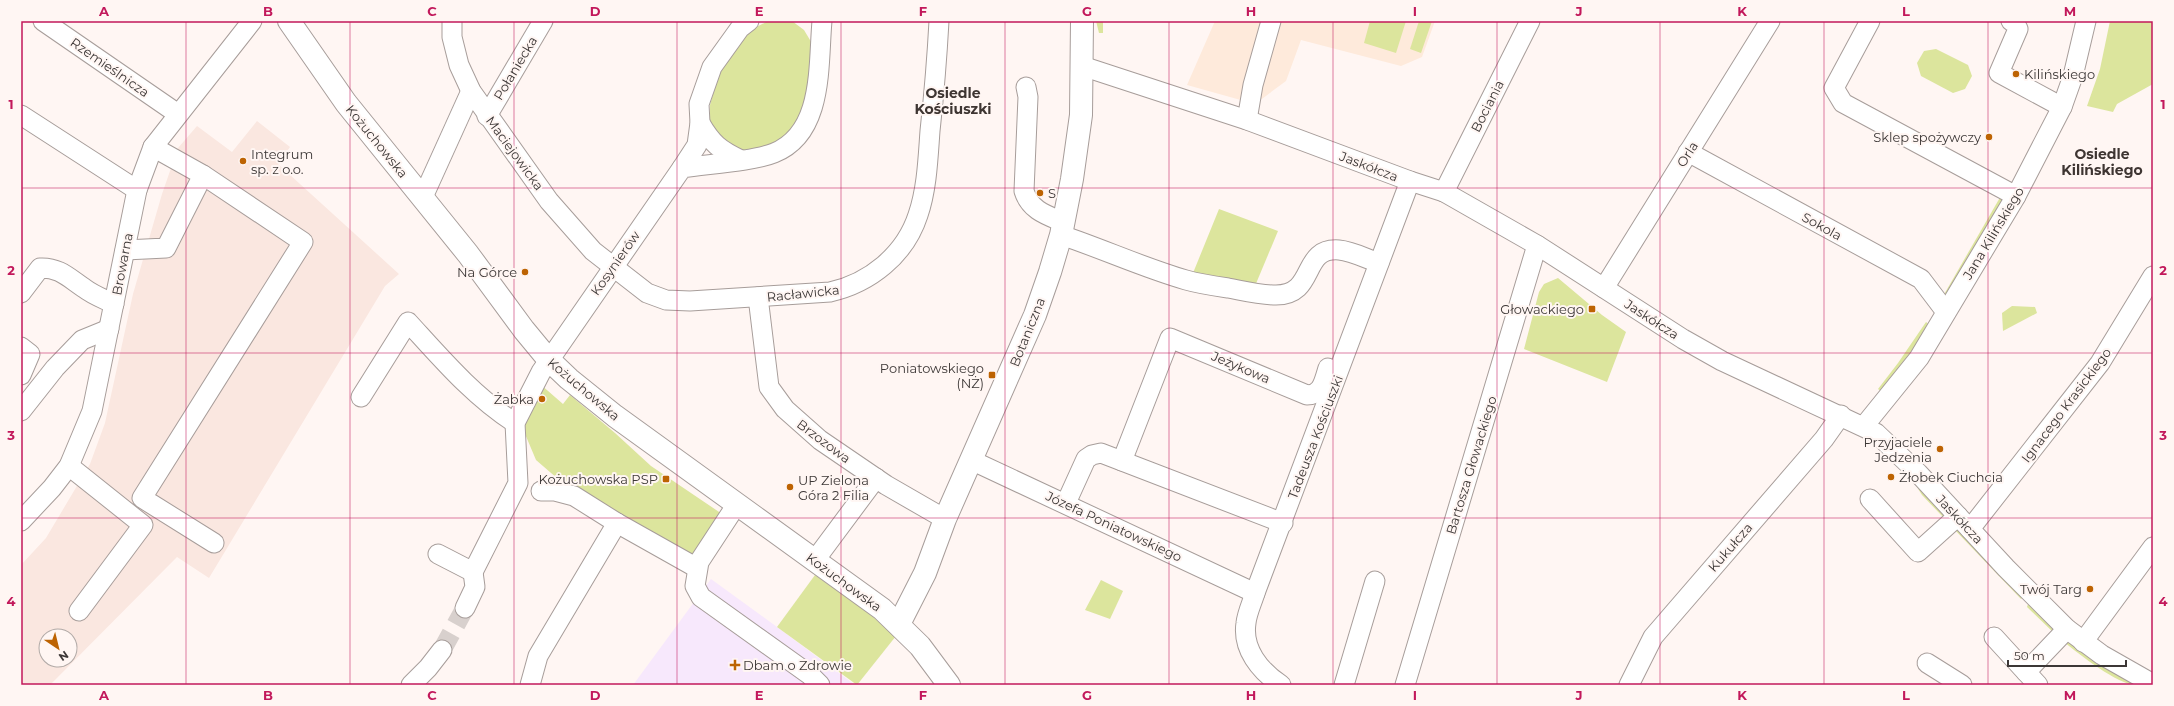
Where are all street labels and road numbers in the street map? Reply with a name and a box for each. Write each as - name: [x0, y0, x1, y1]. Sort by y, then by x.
- street label: Połaniecka: [490, 33, 540, 103]
- street label: Rzemieślnicza: [67, 34, 153, 100]
- street label: Bociania: [1467, 77, 1507, 135]
- street label: Kożuchowska: [343, 101, 411, 181]
- street label: Maciejowicka: [483, 113, 547, 193]
- street label: Orla: [1673, 138, 1701, 170]
- street label: Jaskółcza: [1337, 147, 1401, 184]
- street label: Jana Kilińskiego: [1959, 184, 2027, 283]
- street label: Sokola: [1799, 209, 1845, 243]
- street label: Kosynierów: [587, 227, 643, 298]
- street label: Browarna: [108, 231, 136, 297]
- street label: Racławicka: [766, 281, 840, 305]
- street label: Botaniczna: [1006, 295, 1048, 369]
- street label: Jaskółcza: [1621, 295, 1682, 342]
- street label: Ignacego Krasickiego: [2018, 344, 2114, 466]
- street label: Jeżykowa: [1208, 347, 1273, 386]
- street label: Kożuchowska: [545, 354, 623, 424]
- street label: Tadeusza Kościuszki: [1284, 373, 1346, 501]
- street label: Bartosza Głowackiego: [1442, 394, 1500, 536]
- street label: Brzozowa: [794, 416, 854, 466]
- street label: Józefa Poniatowskiego: [1042, 487, 1185, 565]
- street label: Jaskółcza: [1933, 490, 1987, 547]
- street label: Kukułcza: [1705, 519, 1755, 575]
- street label: Kożuchowska: [803, 549, 885, 615]

